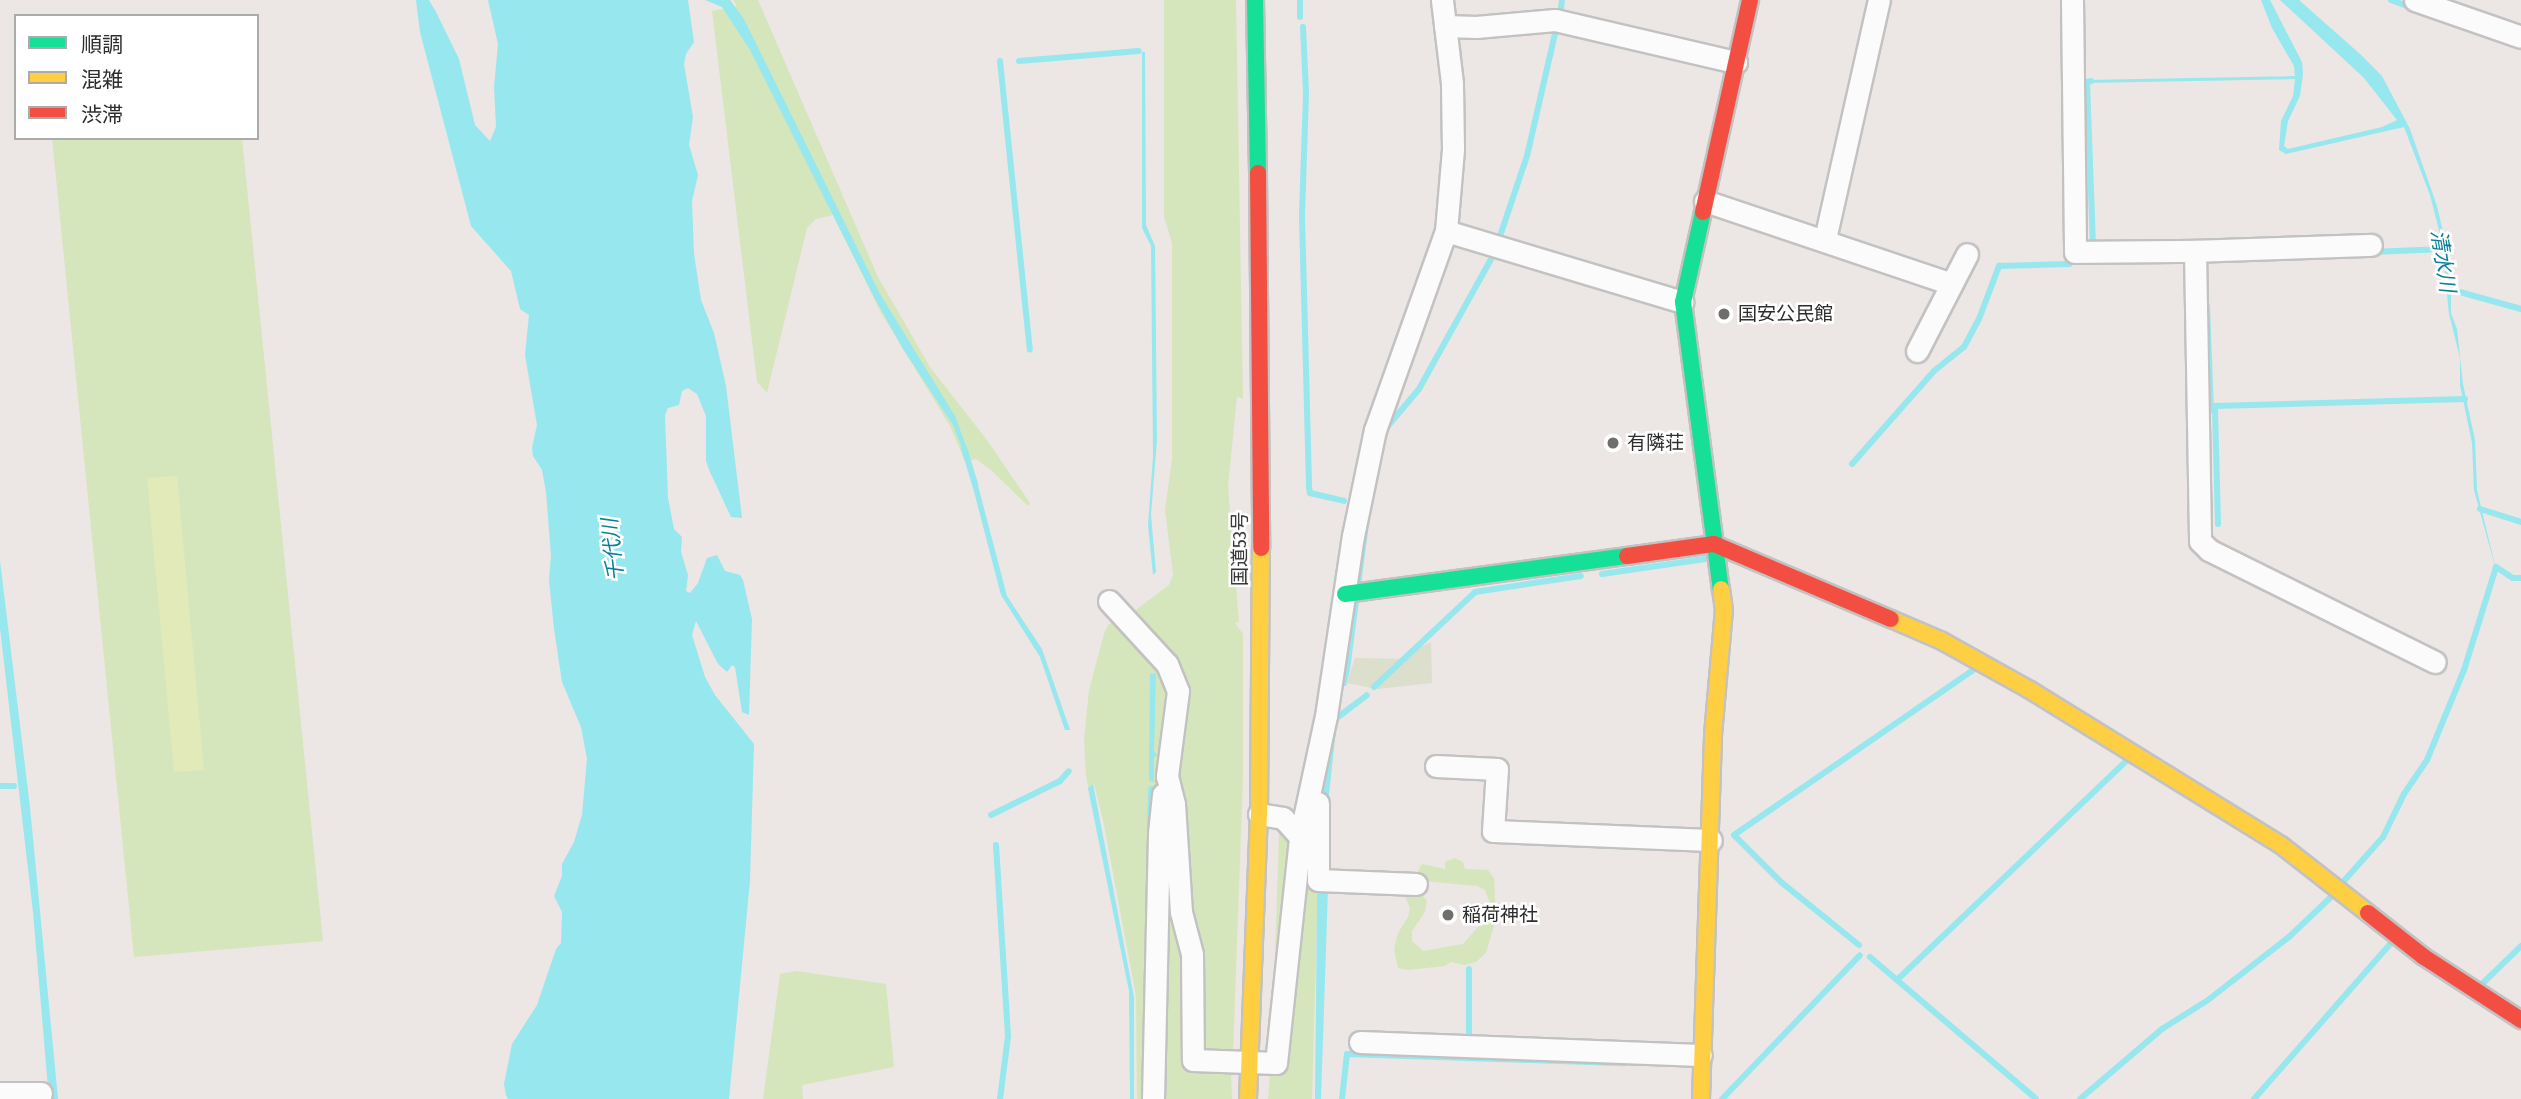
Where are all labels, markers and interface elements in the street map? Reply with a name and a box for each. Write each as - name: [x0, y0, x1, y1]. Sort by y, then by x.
- legend: [14, 14, 259, 140]
- text: 順調: [81, 32, 123, 58]
- text: 混雑: [81, 67, 123, 93]
- text: 渋滞: [81, 102, 123, 128]
- water label: 清水川: [2426, 228, 2460, 294]
- place label: 国安公民館: [1738, 303, 1833, 325]
- marker: 国安公民館: [1716, 306, 1732, 322]
- place label: 有隣荘: [1627, 432, 1684, 454]
- marker: 有隣荘: [1605, 435, 1621, 451]
- street label: 国道53号: [1229, 512, 1251, 586]
- water label: 千代川: [597, 517, 629, 583]
- place label: 稲荷神社: [1462, 904, 1538, 926]
- marker: 稲荷神社: [1440, 907, 1456, 923]

